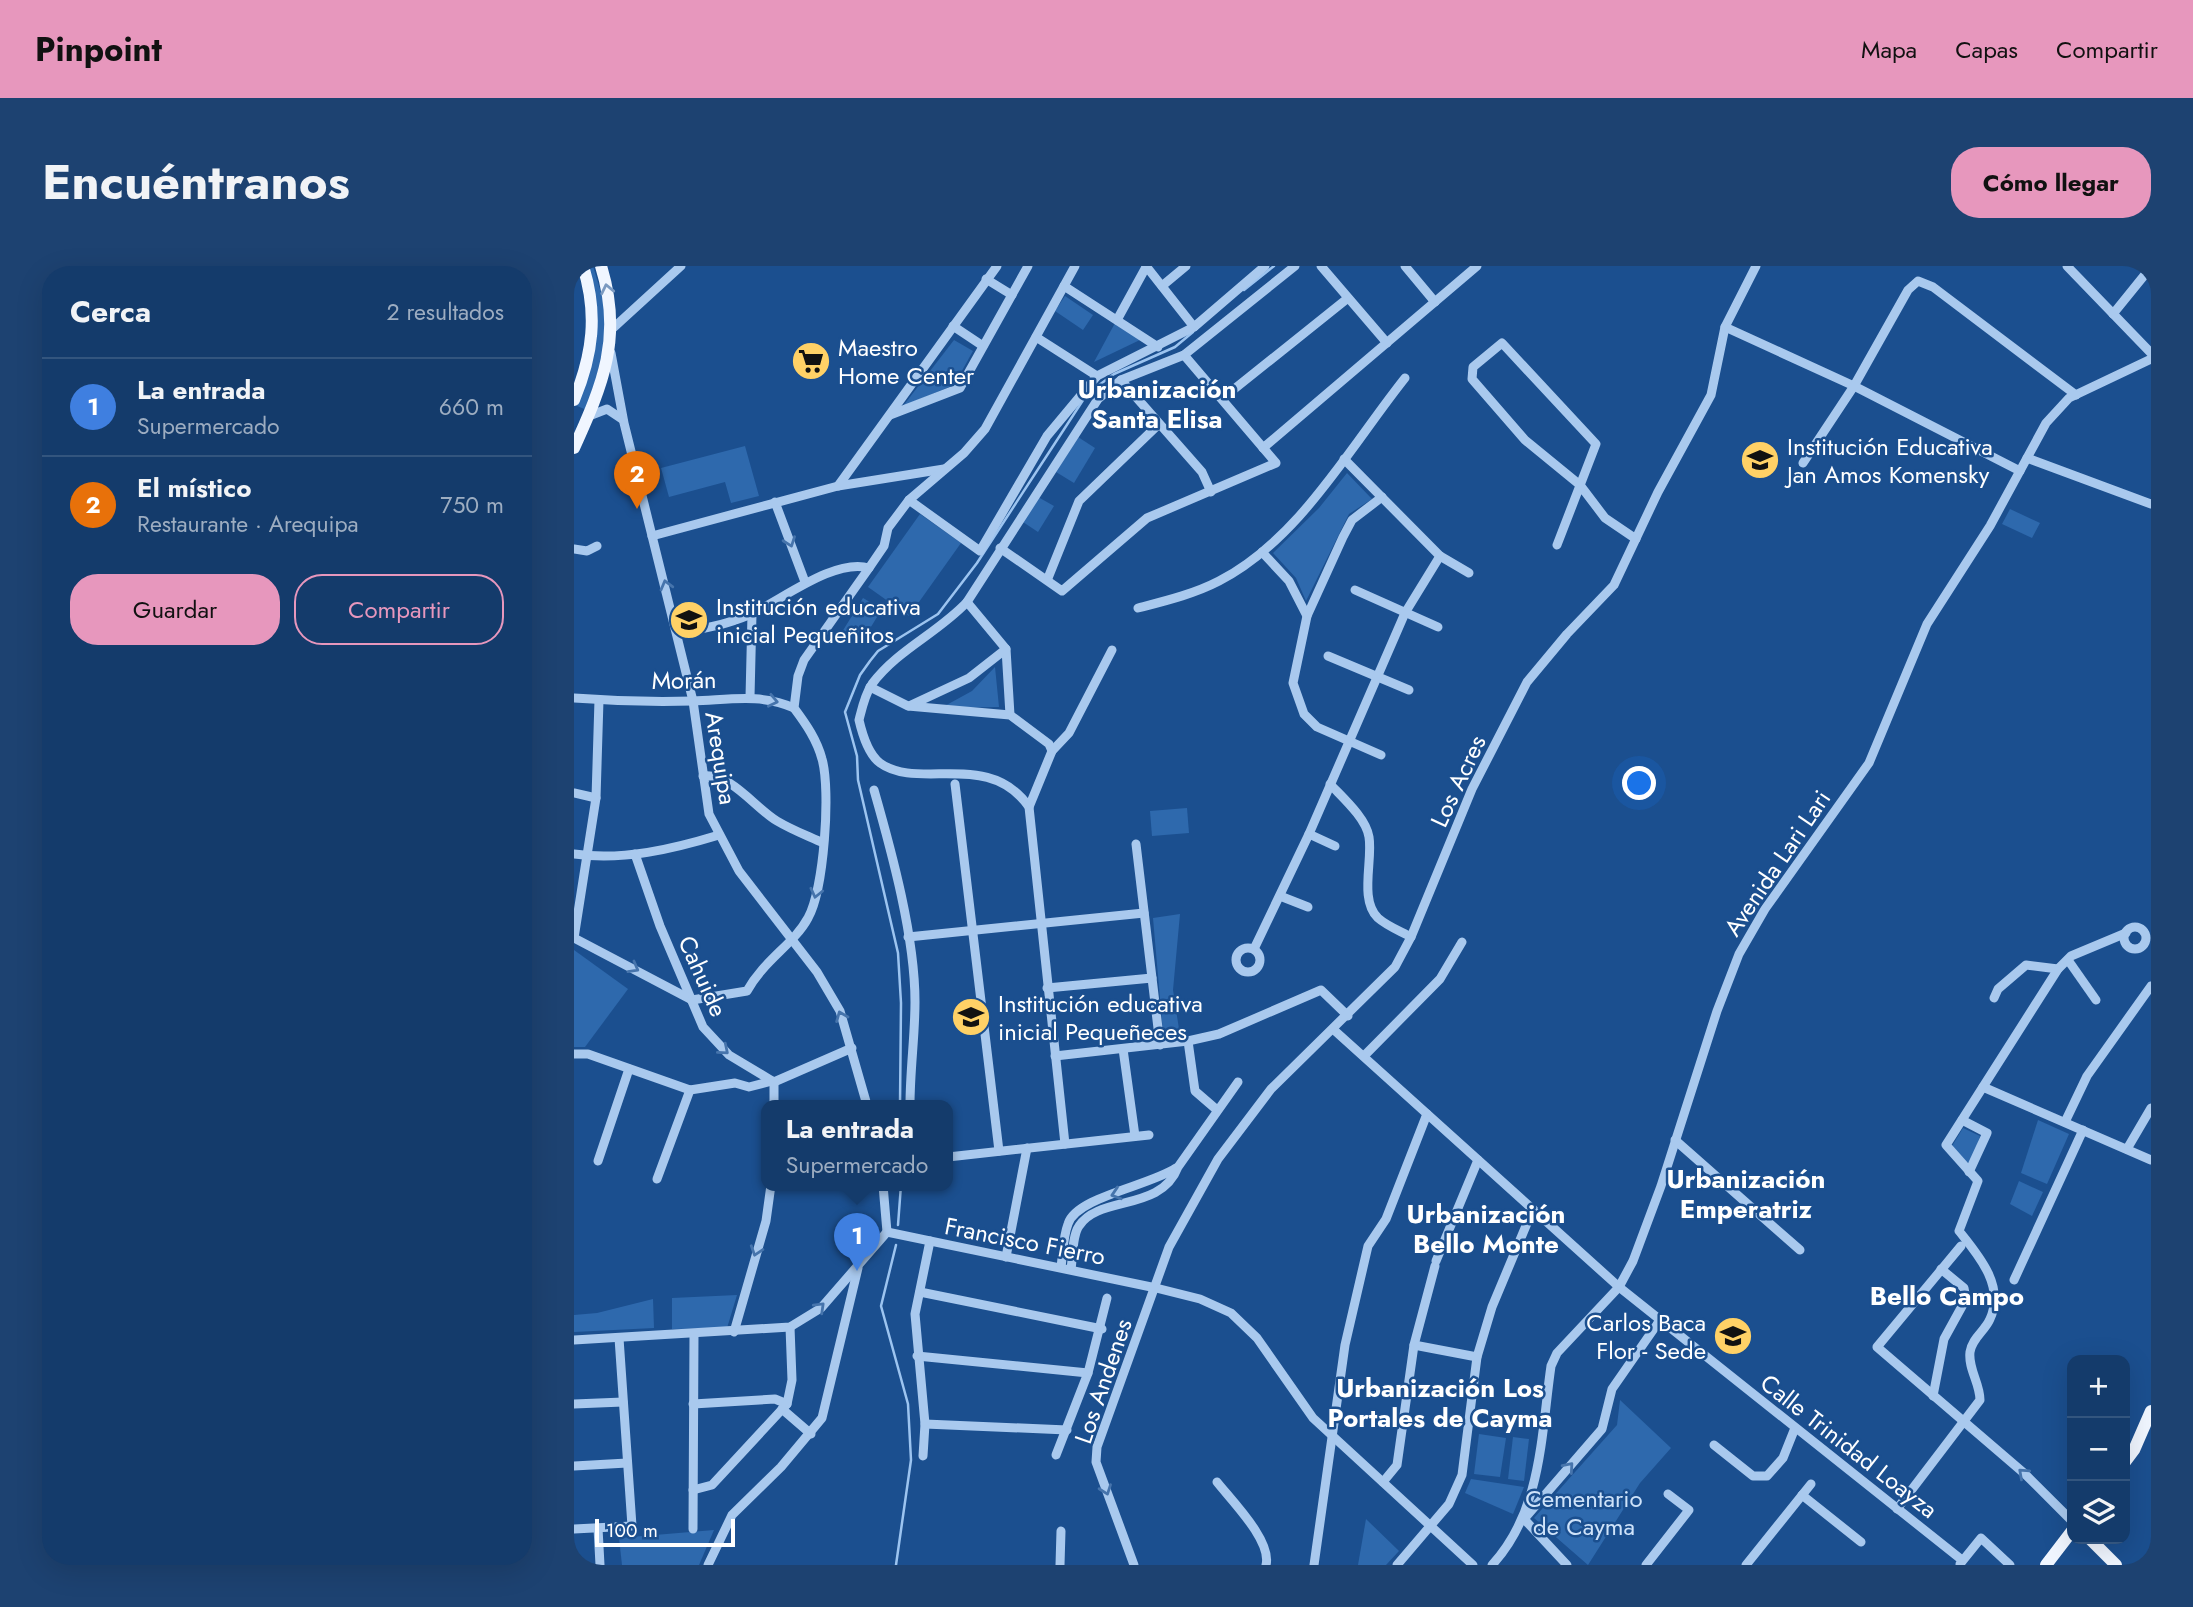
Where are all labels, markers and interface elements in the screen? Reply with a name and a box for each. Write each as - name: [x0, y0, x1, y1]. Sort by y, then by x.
- text: Pinpoint: [35, 26, 162, 73]
- text: Mapa: [1861, 32, 1917, 67]
- text: Capas: [1955, 32, 2018, 67]
- text: Compartir: [2056, 32, 2158, 67]
- text: Encuéntranos: [42, 147, 350, 217]
- button: Cómo llegar: [1951, 147, 2151, 218]
- one-way arrow: [601, 283, 616, 295]
- text: Cerca: [70, 290, 151, 333]
- text: 2 resultados: [386, 295, 504, 329]
- place label: Maestro Home Center: [838, 330, 975, 393]
- supermarket icon: Maestro Home Center: [790, 340, 832, 382]
- district label: Urbanización Santa Elisa: [1078, 370, 1237, 438]
- text: La entrada: [137, 371, 265, 409]
- text: 1: [87, 390, 99, 424]
- text: 660 m: [439, 390, 504, 424]
- text: Supermercado: [137, 409, 280, 443]
- place label: Institución Educativa Jan Amos Komensky: [1784, 429, 1993, 492]
- school or university icon: Institución Educativa Jan Amos Komensky: [1739, 439, 1781, 481]
- pin: 2: [614, 451, 660, 509]
- text: El místico: [137, 469, 251, 507]
- text: 2: [85, 488, 101, 522]
- text: 750 m: [440, 488, 504, 522]
- text: Restaurante · Arequipa: [137, 507, 359, 541]
- one-way arrow: [782, 535, 796, 547]
- button: Guardar: [70, 574, 280, 645]
- button: Compartir: [294, 574, 504, 645]
- one-way arrow: [659, 580, 674, 592]
- place label: Institución educativa inicial Pequeñitos: [716, 589, 921, 652]
- school or university icon: Institución educativa inicial Pequeñitos: [668, 599, 710, 641]
- street label: Morán: [651, 662, 717, 698]
- one-way arrow: [766, 693, 778, 708]
- street label: Arequipa: [696, 709, 746, 807]
- street label: Los Acres: [1421, 729, 1495, 833]
- your location: [1622, 766, 1656, 800]
- street label: Avenida Lari Lari: [1715, 783, 1839, 943]
- one-way arrow: [810, 887, 825, 899]
- street label: Cahuide: [670, 930, 736, 1022]
- one-way arrow: [627, 960, 639, 973]
- place label: Institución educativa inicial Pequeñeces: [998, 986, 1203, 1049]
- school or university icon: Institución educativa inicial Pequeñeces: [950, 996, 992, 1038]
- one-way arrow: [835, 1011, 849, 1023]
- one-way arrow: [716, 1042, 729, 1054]
- popup: [761, 1100, 953, 1191]
- text: La entrada: [786, 1110, 914, 1148]
- text: Supermercado: [786, 1148, 928, 1182]
- district label: Urbanización Emperatriz: [1667, 1160, 1826, 1228]
- one-way arrow: [1110, 1185, 1122, 1200]
- district label: Urbanización Bello Monte: [1407, 1195, 1566, 1263]
- street label: Francisco Fierro: [942, 1208, 1108, 1274]
- pin: 1: [834, 1213, 880, 1271]
- one-way arrow: [749, 1245, 764, 1257]
- district label: Bello Campo: [1870, 1277, 2024, 1315]
- one-way arrow: [812, 1303, 825, 1316]
- place label: Carlos Baca Flor - Sede: [1586, 1305, 1706, 1368]
- street label: Los Andenes: [1065, 1314, 1141, 1448]
- school or university icon: Carlos Baca Flor - Sede: [1712, 1315, 1754, 1357]
- map controls: [2067, 1355, 2130, 1544]
- button: +: [2067, 1355, 2130, 1418]
- street label: Calle Trinidad Loayza: [1753, 1366, 1945, 1526]
- district label: Urbanización Los Portales de Cayma: [1327, 1369, 1553, 1437]
- button: −: [2067, 1418, 2130, 1481]
- one-way arrow: [1560, 1462, 1573, 1475]
- one-way arrow: [2018, 1469, 2031, 1481]
- park label: Cementario de Cayma: [1525, 1481, 1643, 1544]
- button: layers: [2067, 1481, 2130, 1544]
- one-way arrow: [1098, 1483, 1112, 1495]
- scale bar: [595, 1516, 735, 1548]
- text: 100 m: [606, 1517, 658, 1544]

